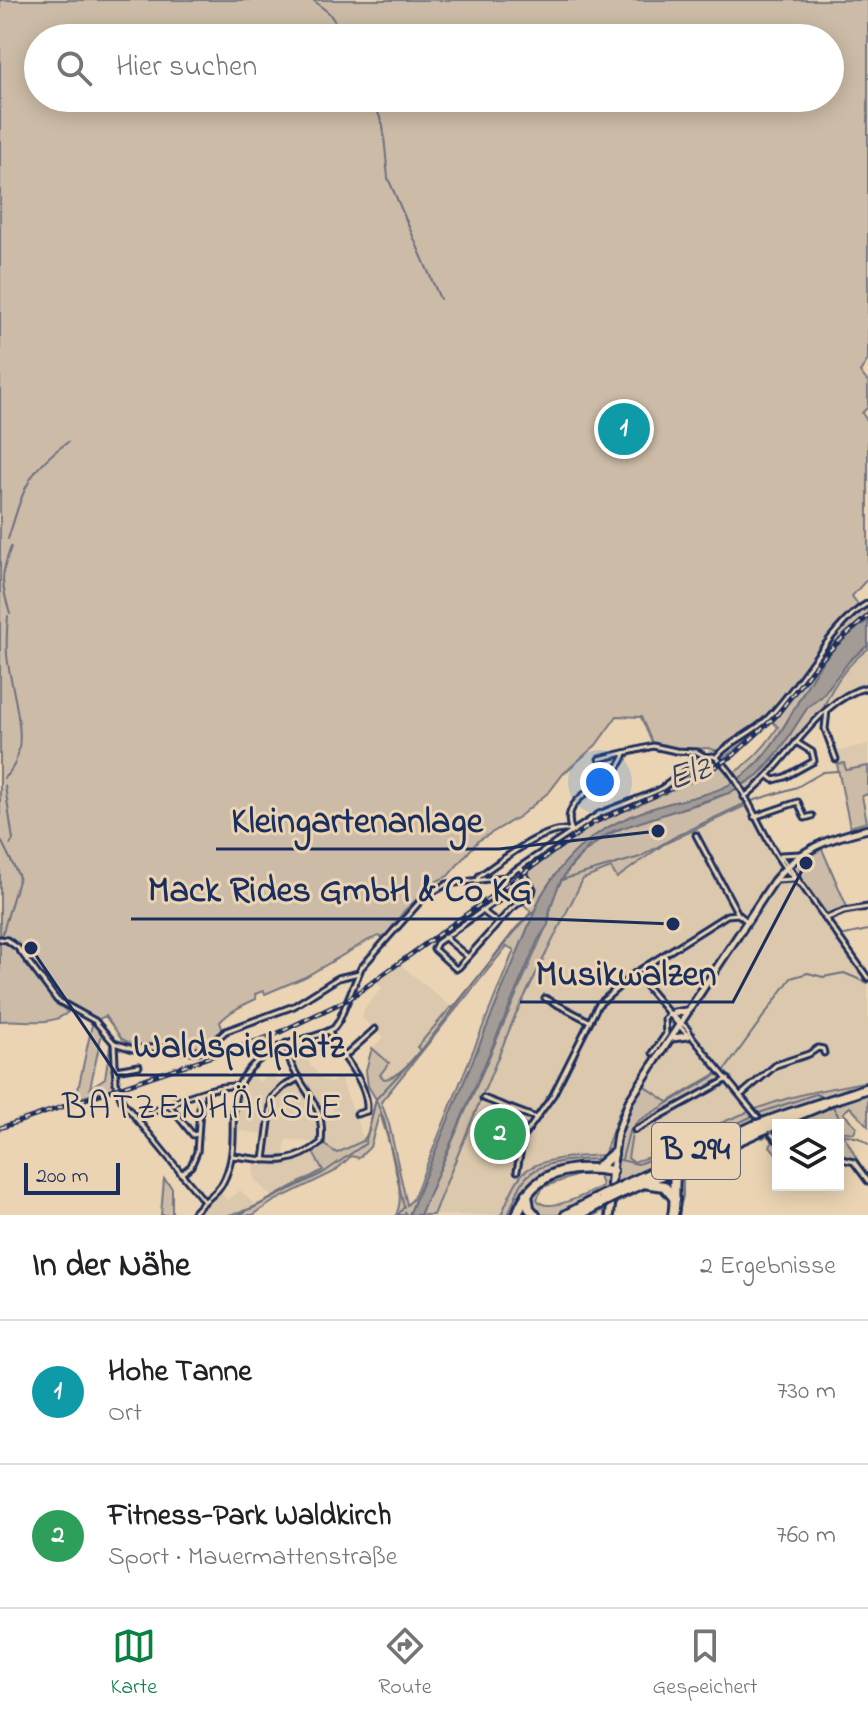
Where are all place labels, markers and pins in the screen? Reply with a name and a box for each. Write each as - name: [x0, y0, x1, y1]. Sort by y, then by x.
- pin: 1: [598, 399, 650, 459]
- callout: Kleingartenanlage: [216, 789, 499, 849]
- callout: Mack Rides GmbH & Co KG: [131, 859, 548, 919]
- callout: Musikwalzen: [520, 942, 733, 1002]
- callout: Waldspielplatz: [117, 1015, 361, 1075]
- pin: 2: [474, 1104, 526, 1164]

